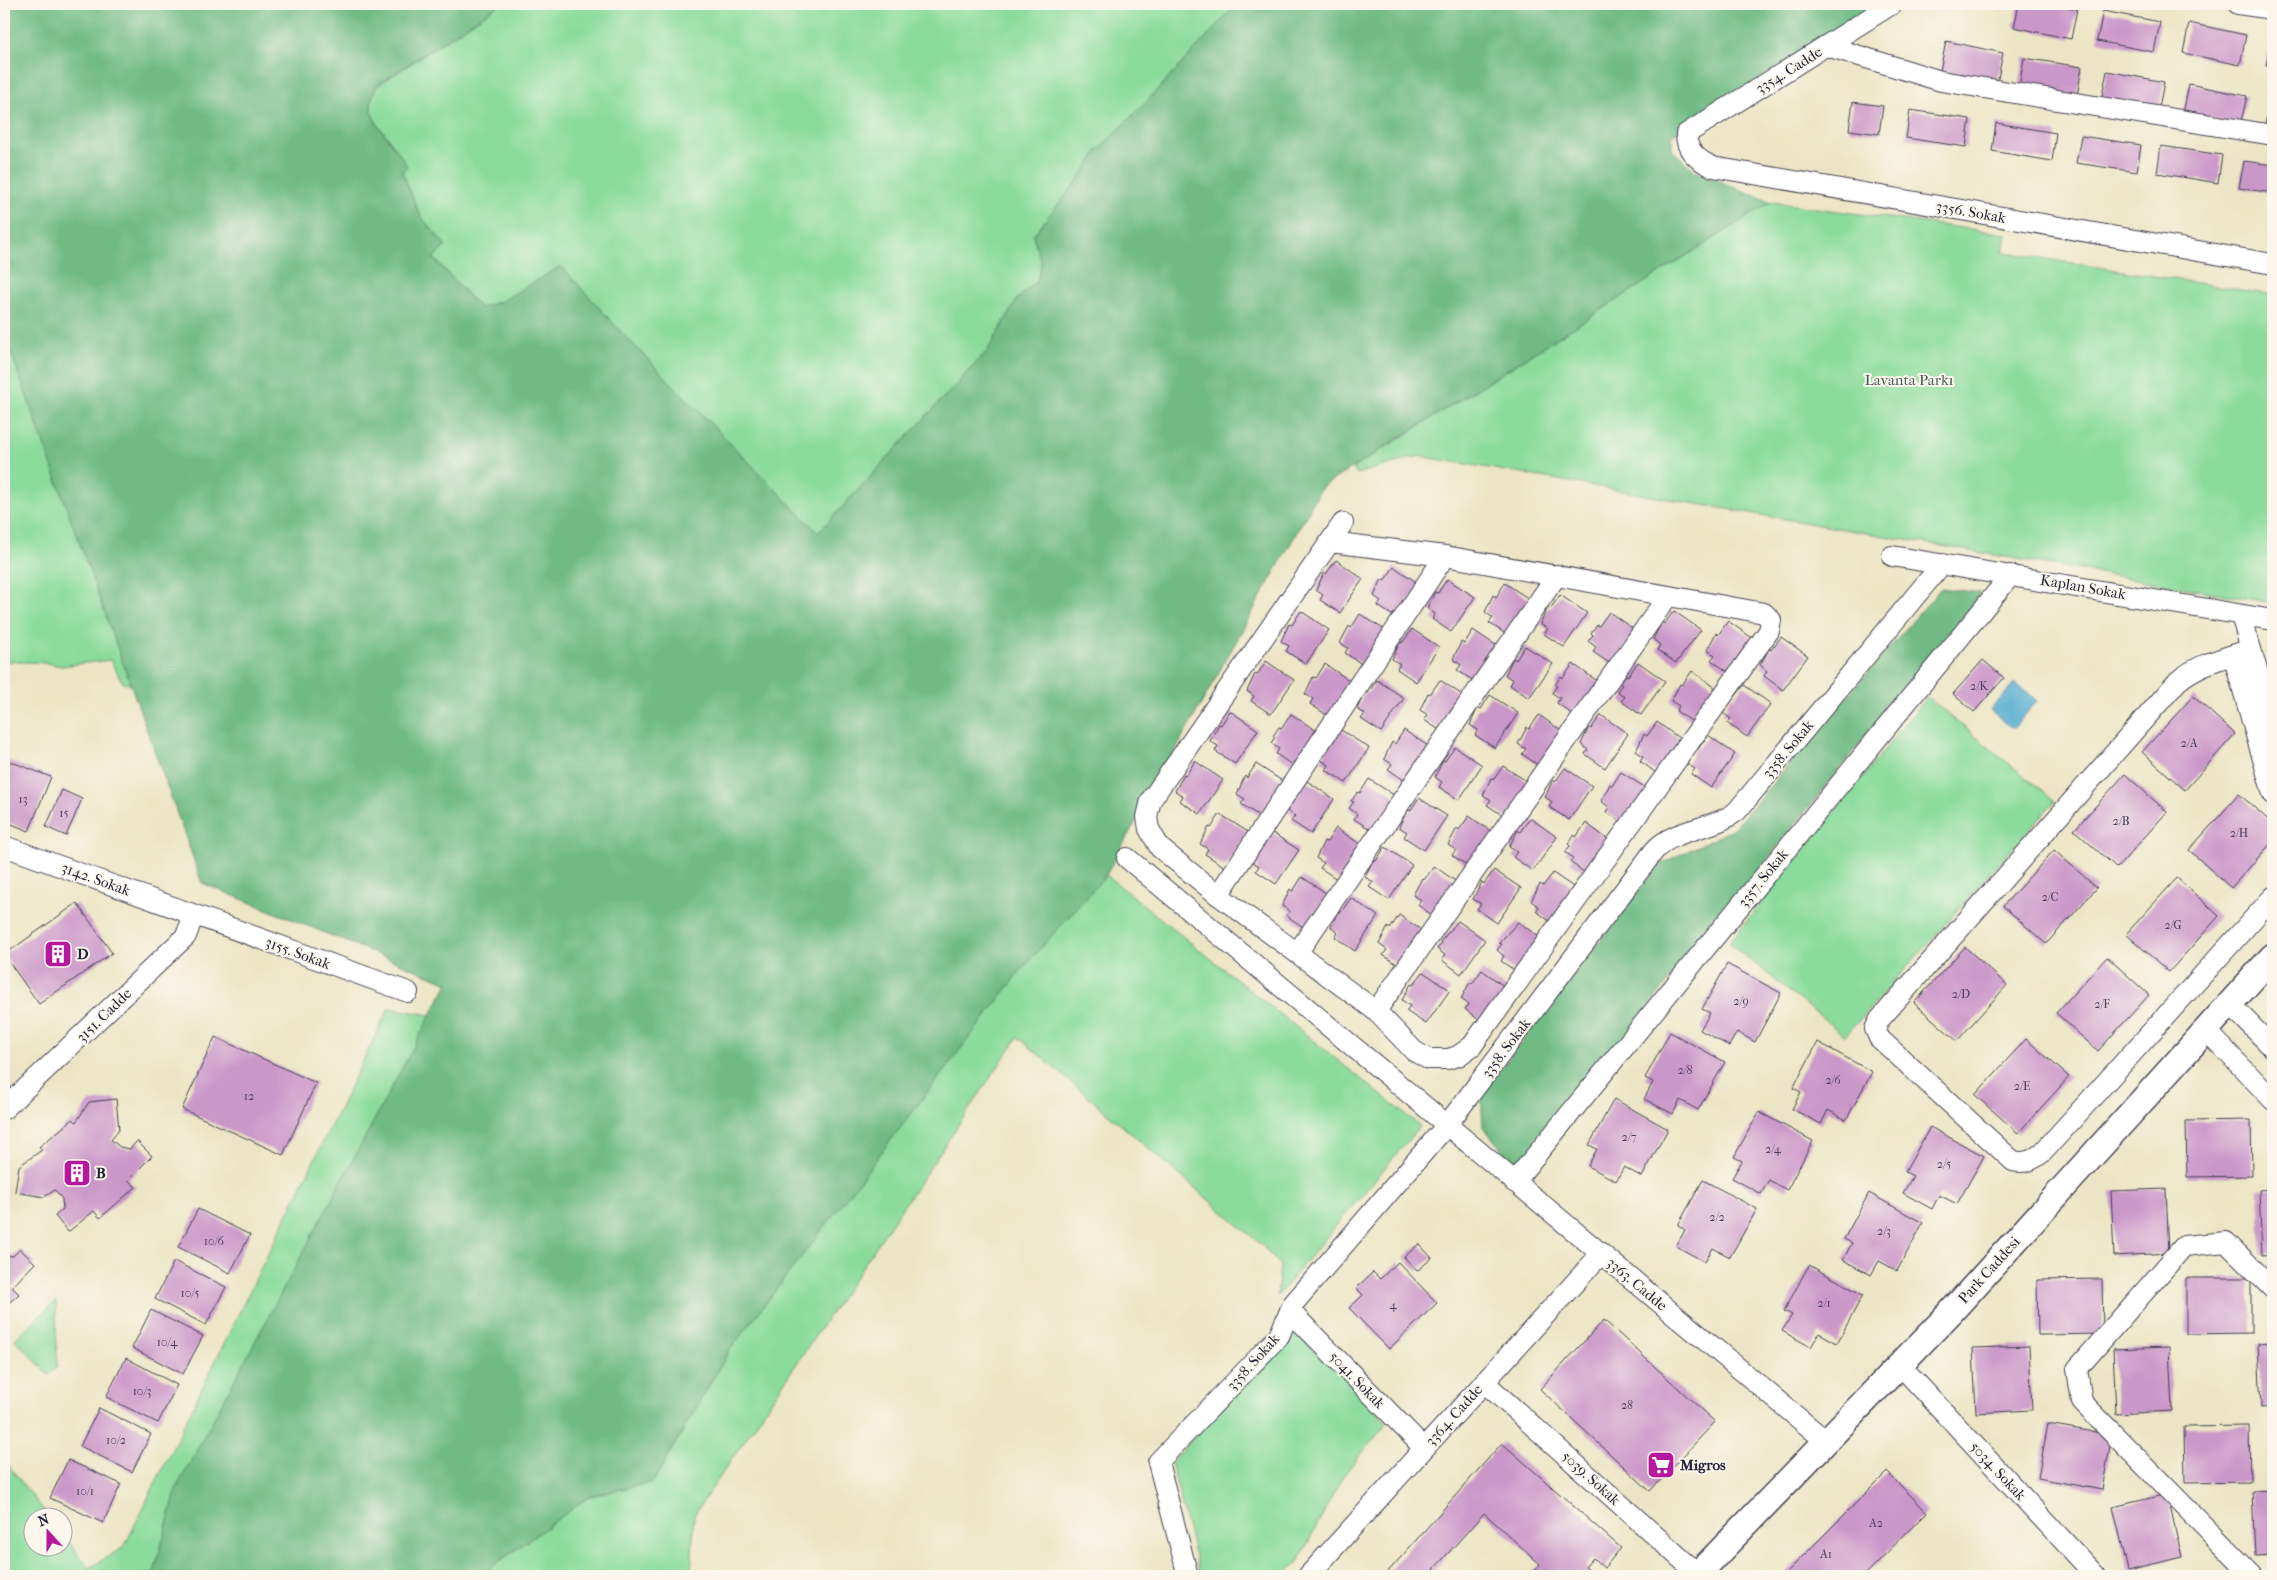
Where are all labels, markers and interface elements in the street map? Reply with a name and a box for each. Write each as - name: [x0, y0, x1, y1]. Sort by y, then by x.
- street label: 3354. Cadde: [1752, 42, 1826, 97]
- street label: 3356. Sokak: [1935, 197, 2008, 227]
- park label: Lavanta Parkı: [1865, 371, 1954, 389]
- street label: Kaplan Sokak: [2039, 571, 2127, 603]
- house number: 2/K: [1970, 679, 1989, 693]
- street label: 3358. Sokak: [1759, 716, 1818, 782]
- house number: 2/A: [2181, 736, 2198, 750]
- house number: 13: [18, 792, 28, 806]
- house number: 15: [59, 806, 69, 820]
- house number: 2/B: [2113, 814, 2130, 828]
- house number: 2/H: [2230, 826, 2249, 840]
- street label: 3357. Sokak: [1734, 845, 1792, 911]
- street label: 3142. Sokak: [59, 858, 133, 900]
- house number: 2/C: [2041, 890, 2059, 904]
- house number: 2/G: [2164, 918, 2182, 932]
- street label: 3155. Sokak: [263, 933, 333, 973]
- building icon: D: [43, 939, 73, 969]
- place label: D: [77, 945, 89, 963]
- street label: 3151. Cadde: [73, 984, 136, 1046]
- house number: 2/D: [1952, 987, 1970, 1001]
- house number: 2/9: [1733, 994, 1749, 1008]
- house number: 2/F: [2094, 997, 2110, 1011]
- street label: 3358. Sokak: [1478, 1014, 1534, 1081]
- house number: 2/8: [1677, 1063, 1693, 1077]
- house number: 2/6: [1825, 1073, 1841, 1087]
- house number: 2/E: [2014, 1079, 2030, 1093]
- house number: 12: [244, 1089, 254, 1103]
- house number: 2/7: [1622, 1130, 1637, 1144]
- house number: 2/4: [1765, 1142, 1782, 1156]
- house number: 2/5: [1937, 1157, 1951, 1171]
- building icon: B: [62, 1158, 92, 1188]
- place label: B: [96, 1164, 106, 1182]
- house number: 2/2: [1709, 1210, 1725, 1224]
- house number: 2/3: [1877, 1224, 1891, 1238]
- street label: Park Caddesi: [1954, 1232, 2024, 1307]
- house number: 10/6: [204, 1234, 225, 1248]
- street label: 3363. Cadde: [1603, 1253, 1671, 1315]
- house number: 10/5: [181, 1286, 199, 1300]
- house number: 2/1: [1817, 1296, 1831, 1310]
- house number: 4: [1389, 1298, 1397, 1312]
- street label: 3358. Sokak: [1223, 1330, 1283, 1394]
- house number: 10/4: [157, 1335, 178, 1349]
- street label: 5041. Sokak: [1325, 1348, 1389, 1413]
- street label: 3364. Cadde: [1422, 1380, 1487, 1449]
- house number: 10/3: [133, 1384, 151, 1398]
- house number: 28: [1621, 1398, 1633, 1412]
- house number: 10/2: [106, 1433, 126, 1447]
- street label: 5034. Sokak: [1966, 1438, 2030, 1504]
- street label: 5039. Sokak: [1558, 1447, 1624, 1509]
- supermarket icon: Migros: [1646, 1450, 1676, 1480]
- place label: Migros: [1679, 1456, 1726, 1474]
- house number: 10/1: [76, 1484, 94, 1498]
- north arrow: [22, 1508, 72, 1558]
- text: N: [36, 1510, 52, 1530]
- house number: A2: [1868, 1516, 1883, 1530]
- house number: A1: [1819, 1547, 1832, 1561]

